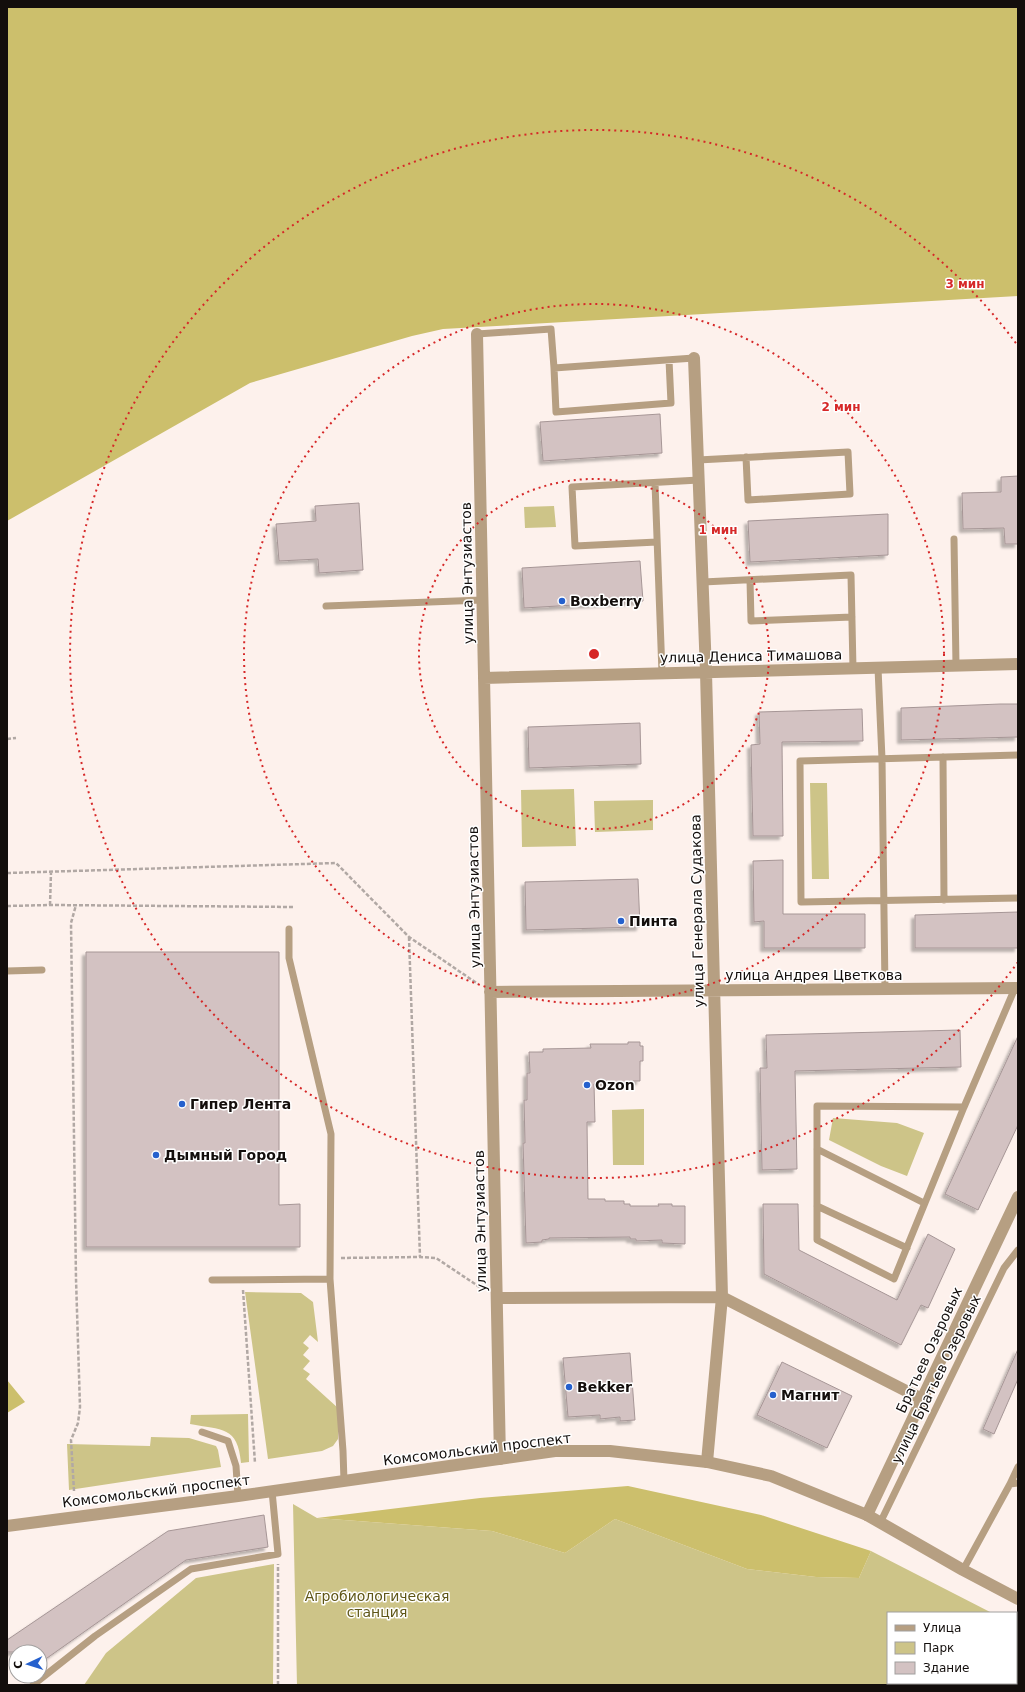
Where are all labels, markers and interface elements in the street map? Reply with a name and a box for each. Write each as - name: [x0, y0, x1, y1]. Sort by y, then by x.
- text: 3 мин: [945, 277, 985, 291]
- text: 2 мин: [821, 400, 861, 414]
- street label: улица Энтузиастов: [458, 502, 476, 644]
- text: 1 мин: [698, 523, 738, 537]
- place label: Boxberry: [570, 593, 642, 609]
- marker: Boxberry: [557, 596, 567, 606]
- street label: улица Дениса Тимашова: [660, 646, 842, 666]
- centre of rings: [587, 647, 601, 661]
- street label: улица Генерала Судакова: [687, 814, 707, 1008]
- street label: улица Энтузиастов: [465, 826, 483, 968]
- place label: Пинта: [629, 913, 678, 929]
- marker: Пинта: [616, 916, 626, 926]
- street label: улица Андрея Цветкова: [725, 967, 903, 983]
- place label: Ozon: [595, 1077, 635, 1093]
- marker: Ozon: [582, 1080, 592, 1090]
- place label: Гипер Лента: [190, 1096, 291, 1112]
- marker: Гипер Лента: [177, 1099, 187, 1109]
- place label: Дымный Город: [164, 1147, 287, 1163]
- marker: Дымный Город: [151, 1150, 161, 1160]
- street label: улица Энтузиастов: [471, 1150, 489, 1292]
- street label: Братьев Озеровых: [893, 1285, 965, 1415]
- street label: улица Братьев Озеровых: [888, 1292, 984, 1466]
- place label: Bekker: [577, 1379, 632, 1395]
- marker: Bekker: [564, 1382, 574, 1392]
- place label: Магнит: [781, 1387, 840, 1403]
- marker: Магнит: [768, 1390, 778, 1400]
- street label: Комсомольский проспект: [382, 1430, 572, 1468]
- street label: Комсомольский проспект: [61, 1472, 251, 1510]
- park label: Агробиологическая станция: [305, 1588, 449, 1620]
- legend: [887, 1612, 1017, 1684]
- text: Улица: [923, 1621, 961, 1635]
- text: Парк: [923, 1641, 954, 1655]
- north arrow: [8, 1644, 48, 1684]
- text: С: [12, 1660, 25, 1669]
- text: Здание: [923, 1661, 969, 1675]

